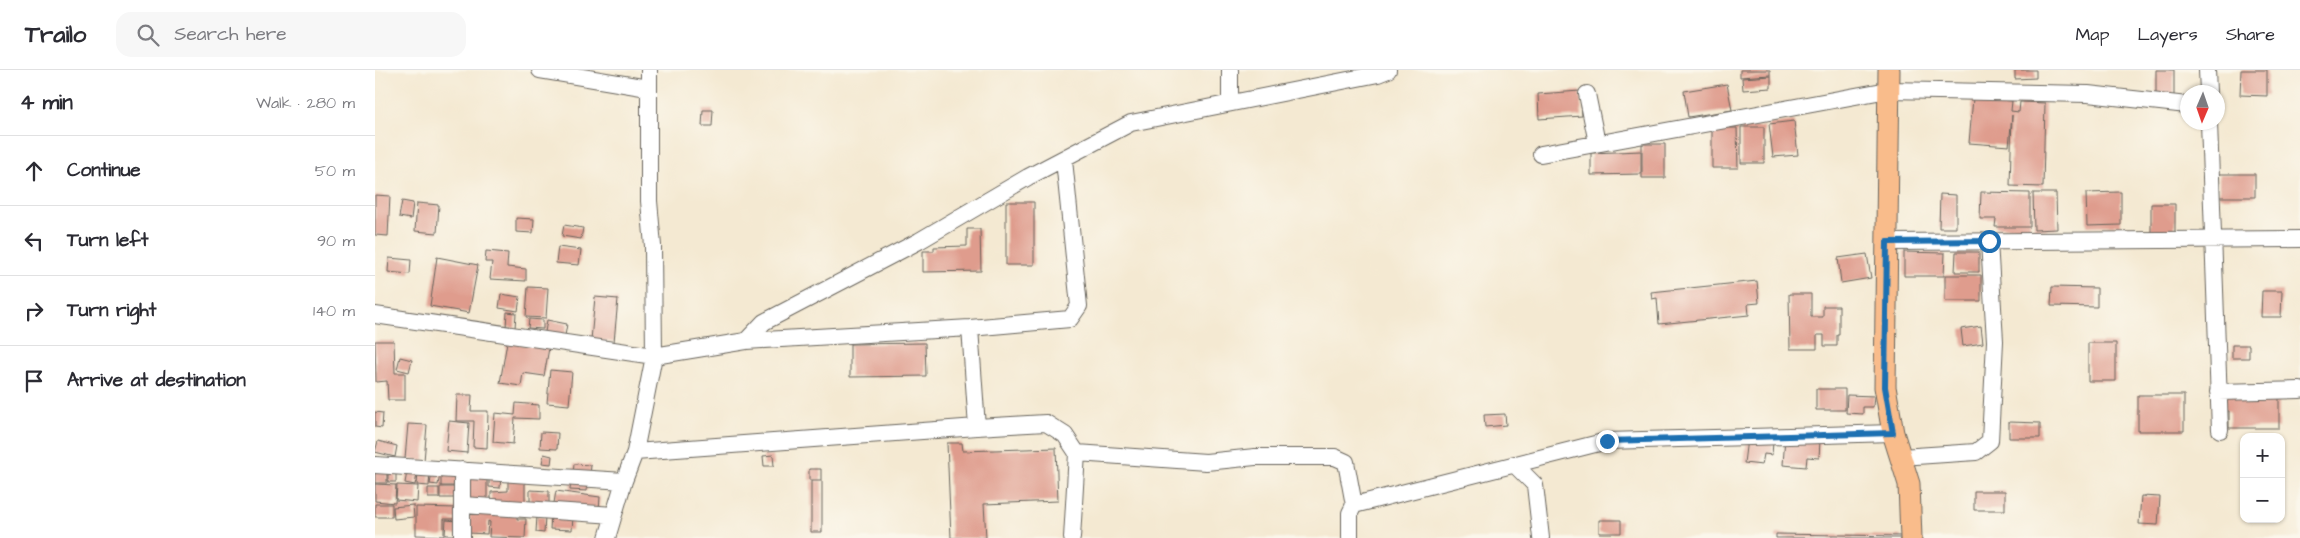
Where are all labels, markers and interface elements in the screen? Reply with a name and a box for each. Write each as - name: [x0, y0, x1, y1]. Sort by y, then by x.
- search box: [116, 12, 466, 57]
- text: Trailo: [25, 18, 86, 52]
- icon: search: [134, 21, 162, 49]
- text: Search here: [174, 21, 286, 48]
- text: Map: [2075, 22, 2109, 47]
- text: Layers: [2137, 22, 2198, 47]
- text: Share: [2226, 22, 2275, 47]
- north arrow: [2180, 85, 2225, 130]
- text: 4 min: [20, 88, 73, 117]
- text: Walk · 280 m: [256, 92, 355, 114]
- icon: ahead: [20, 157, 48, 185]
- text: Continue: [67, 157, 141, 184]
- text: 50 m: [315, 160, 355, 182]
- icon: left: [20, 227, 48, 255]
- text: Turn left: [67, 227, 148, 254]
- text: 90 m: [317, 230, 355, 252]
- route start: [1978, 230, 2001, 253]
- icon: right: [20, 297, 48, 325]
- text: Turn right: [67, 297, 156, 324]
- text: 140 m: [313, 300, 355, 322]
- icon: arrive: [20, 367, 48, 395]
- text: Arrive at destination: [67, 367, 246, 394]
- route end: [1596, 430, 1619, 453]
- map controls: [2240, 433, 2285, 523]
- button: +: [2240, 433, 2285, 478]
- button: −: [2240, 478, 2285, 523]

